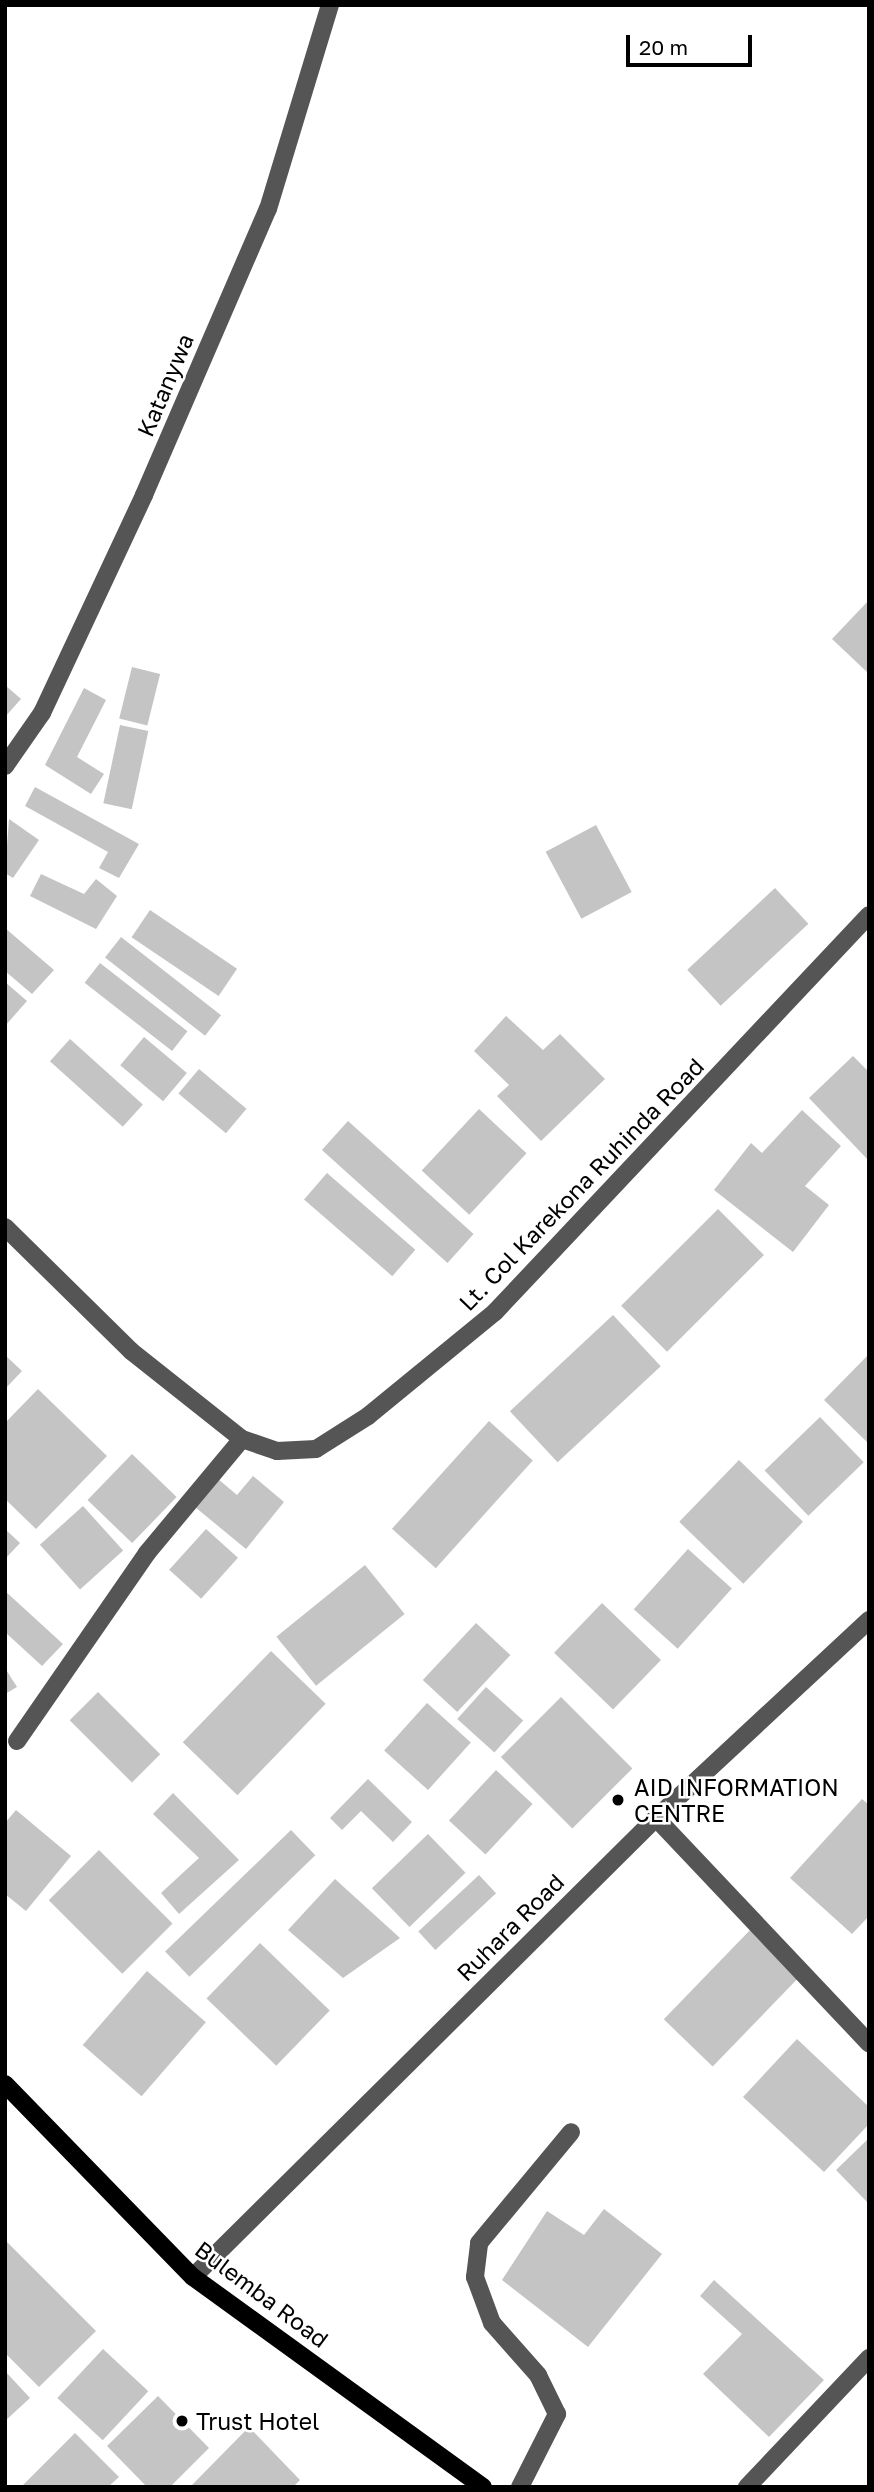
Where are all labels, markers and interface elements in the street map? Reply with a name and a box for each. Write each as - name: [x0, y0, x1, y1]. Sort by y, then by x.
- scale bar: [629, 21, 755, 65]
- text: 20 m: [639, 34, 688, 60]
- street label: Katanywa: [131, 330, 199, 440]
- street label: Lt. Col Karekona Ruhinda Road: [453, 1052, 709, 1316]
- place label: AID INFORMATION CENTRE: [634, 1773, 839, 1827]
- marker: AID INFORMATION CENTRE: [608, 1790, 628, 1810]
- street label: Ruhara Road: [451, 1868, 569, 1986]
- street label: Bulemba Road: [190, 2235, 334, 2353]
- place label: Trust Hotel: [196, 2407, 319, 2435]
- marker: Trust Hotel: [174, 2413, 190, 2429]

